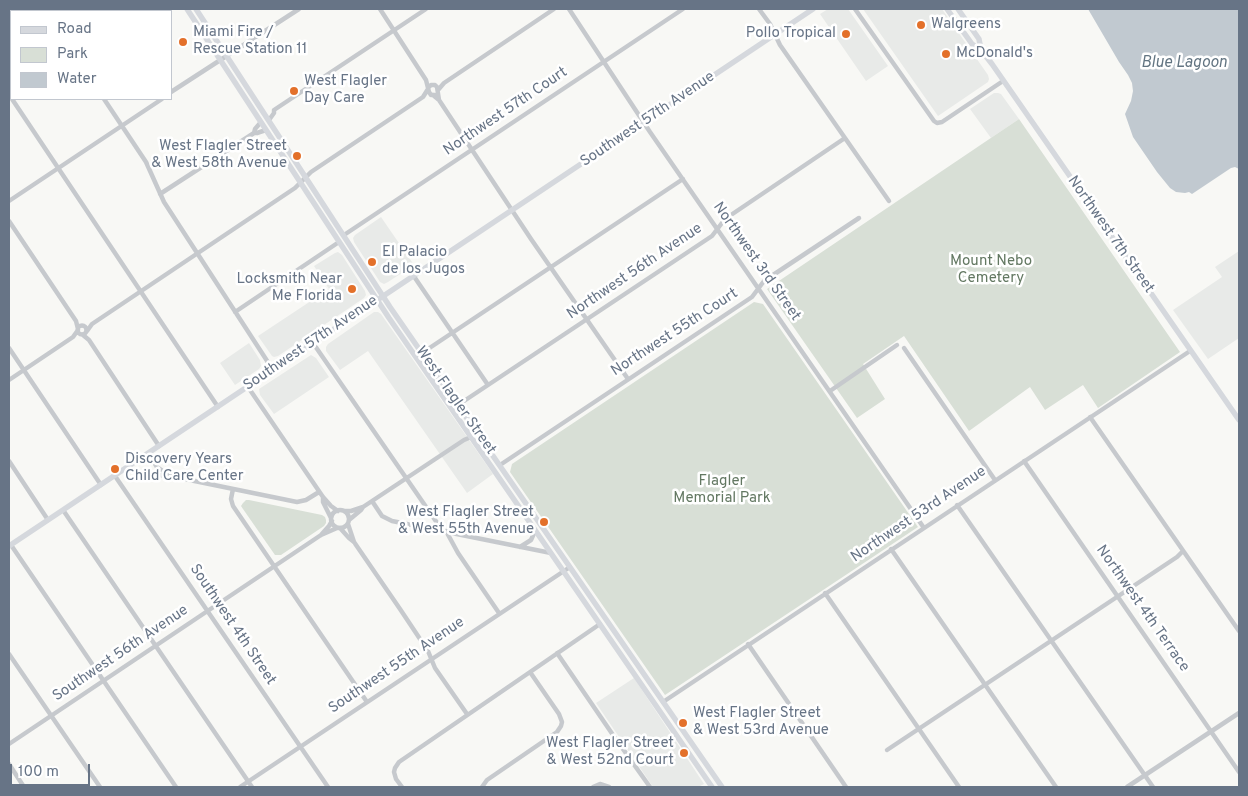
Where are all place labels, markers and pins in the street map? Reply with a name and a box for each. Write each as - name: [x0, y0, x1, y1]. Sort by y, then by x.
- place label: Walgreens: [931, 16, 1001, 34]
- marker: Walgreens: [915, 19, 927, 31]
- place label: Miami Fire / Rescue Station 11: [193, 24, 307, 59]
- place label: Pollo Tropical: [746, 25, 836, 43]
- marker: Pollo Tropical: [840, 28, 852, 40]
- marker: Miami Fire / Rescue Station 11: [177, 36, 189, 48]
- place label: McDonald's: [956, 45, 1033, 63]
- marker: McDonald's: [940, 48, 952, 60]
- place label: West Flagler Day Care: [304, 73, 387, 108]
- marker: West Flagler Day Care: [288, 85, 300, 97]
- place label: West Flagler Street & West 58th Avenue: [151, 138, 287, 173]
- marker: West Flagler Street & West 58th Avenue: [291, 150, 303, 162]
- place label: El Palacio de los Jugos: [382, 244, 465, 279]
- marker: El Palacio de los Jugos: [366, 256, 378, 268]
- place label: Locksmith Near Me Florida: [236, 271, 342, 306]
- marker: Locksmith Near Me Florida: [346, 283, 358, 295]
- place label: Discovery Years Child Care Center: [125, 451, 243, 486]
- marker: Discovery Years Child Care Center: [109, 463, 121, 475]
- place label: West Flagler Street & West 55th Avenue: [398, 504, 534, 539]
- marker: West Flagler Street & West 55th Avenue: [538, 516, 550, 528]
- place label: West Flagler Street & West 53rd Avenue: [693, 705, 829, 740]
- marker: West Flagler Street & West 53rd Avenue: [677, 717, 689, 729]
- place label: West Flagler Street & West 52nd Court: [546, 735, 674, 770]
- marker: West Flagler Street & West 52nd Court: [678, 747, 690, 759]

